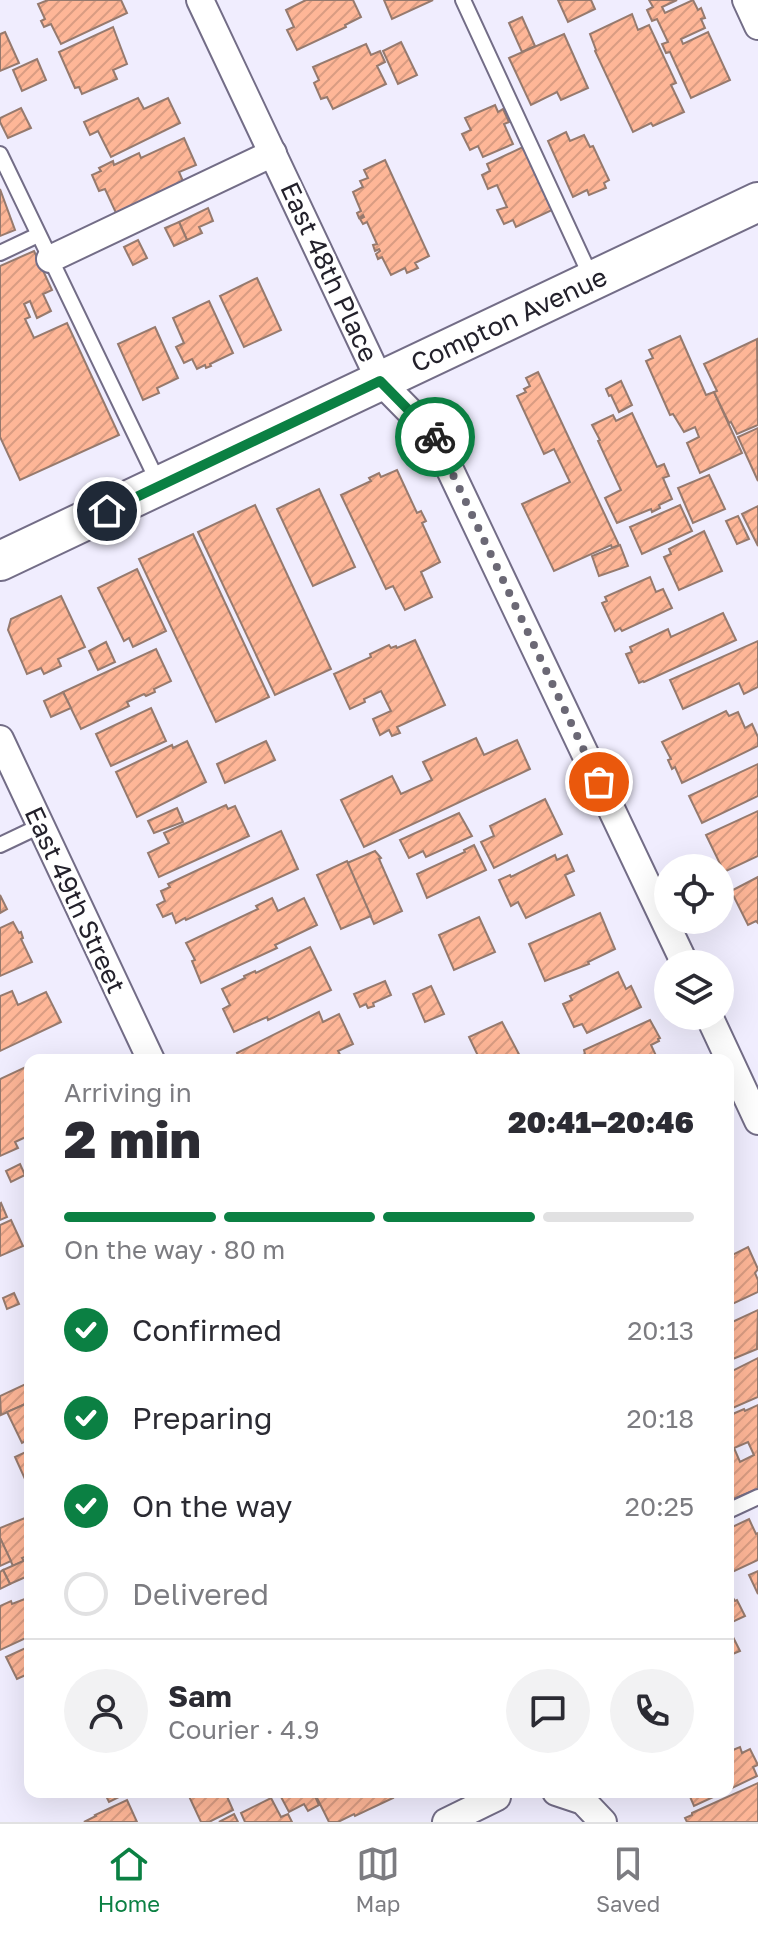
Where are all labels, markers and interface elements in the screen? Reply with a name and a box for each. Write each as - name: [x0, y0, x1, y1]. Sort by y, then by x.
- street label: East 48th Place: [274, 177, 385, 367]
- street label: Compton Avenue: [406, 261, 612, 379]
- courier: [395, 397, 475, 477]
- icon: bike: [413, 415, 457, 459]
- pin: [73, 477, 141, 545]
- icon: home: [85, 489, 129, 533]
- pin: [565, 748, 633, 816]
- icon: bag: [577, 760, 621, 804]
- street label: East 49th Street: [19, 802, 132, 998]
- map controls: [654, 854, 734, 1030]
- button: locate: [654, 854, 734, 934]
- button: layers: [654, 950, 734, 1030]
- text: Arriving in: [64, 1077, 192, 1108]
- text: 20:41–20:46: [508, 1104, 694, 1140]
- text: 2 min: [64, 1107, 201, 1169]
- text: On the way · 80 m: [64, 1234, 285, 1265]
- icon: check: [64, 1308, 108, 1352]
- text: Confirmed: [132, 1312, 282, 1348]
- text: 20:13: [627, 1315, 694, 1346]
- icon: check: [64, 1396, 108, 1440]
- text: Preparing: [132, 1400, 273, 1436]
- text: 20:18: [627, 1403, 694, 1434]
- icon: check: [64, 1484, 108, 1528]
- text: On the way: [132, 1488, 292, 1524]
- text: 20:25: [625, 1491, 694, 1522]
- text: Delivered: [132, 1576, 269, 1612]
- button: person: [64, 1669, 148, 1753]
- button: chat: [506, 1669, 590, 1753]
- button: phone: [610, 1669, 694, 1753]
- text: Sam: [168, 1678, 232, 1714]
- text: Courier · 4.9: [168, 1714, 320, 1745]
- tab: Home: [98, 1842, 160, 1917]
- tab: Map: [356, 1842, 400, 1917]
- tab: Saved: [596, 1842, 660, 1917]

